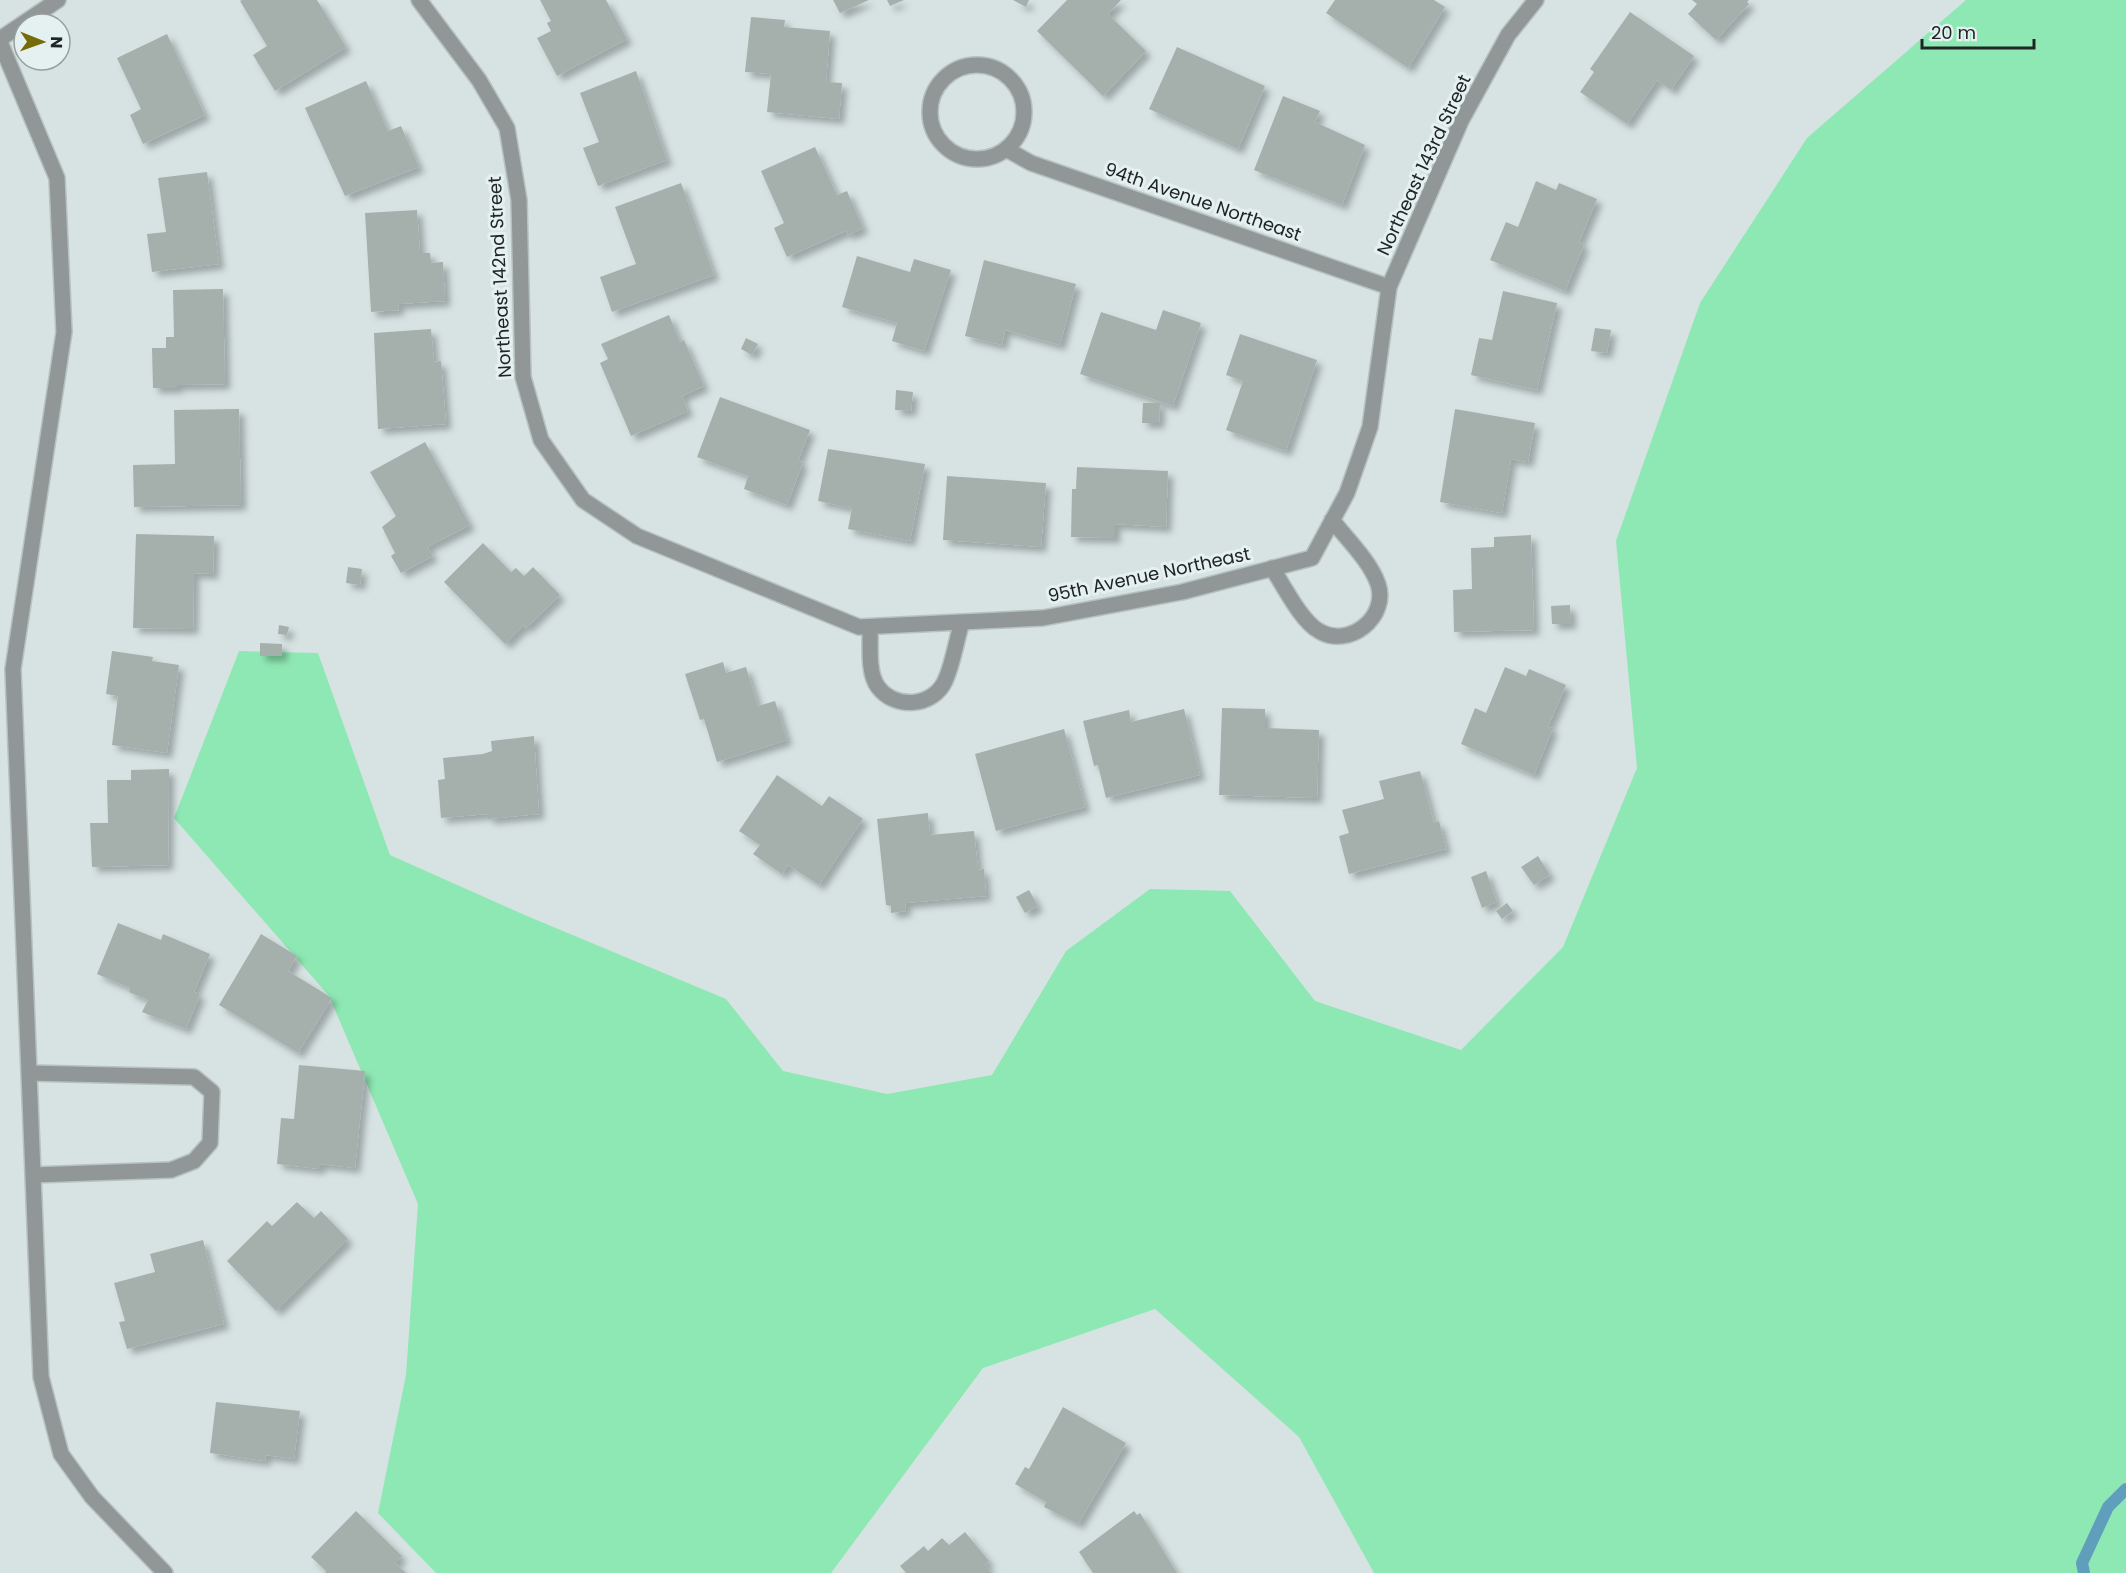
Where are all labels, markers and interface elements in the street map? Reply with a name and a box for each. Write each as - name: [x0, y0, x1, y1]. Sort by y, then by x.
- north arrow: [12, 12, 72, 72]
- scale bar: [1922, 12, 2034, 50]
- text: 20 m: [1931, 20, 1976, 45]
- text: N: [45, 36, 68, 48]
- street label: Northeast 143rd Street: [1371, 70, 1477, 259]
- street label: 94th Avenue Northeast: [1102, 156, 1305, 247]
- street label: Northeast 142nd Street: [482, 176, 517, 378]
- street label: 95th Avenue Northeast: [1045, 541, 1252, 608]

